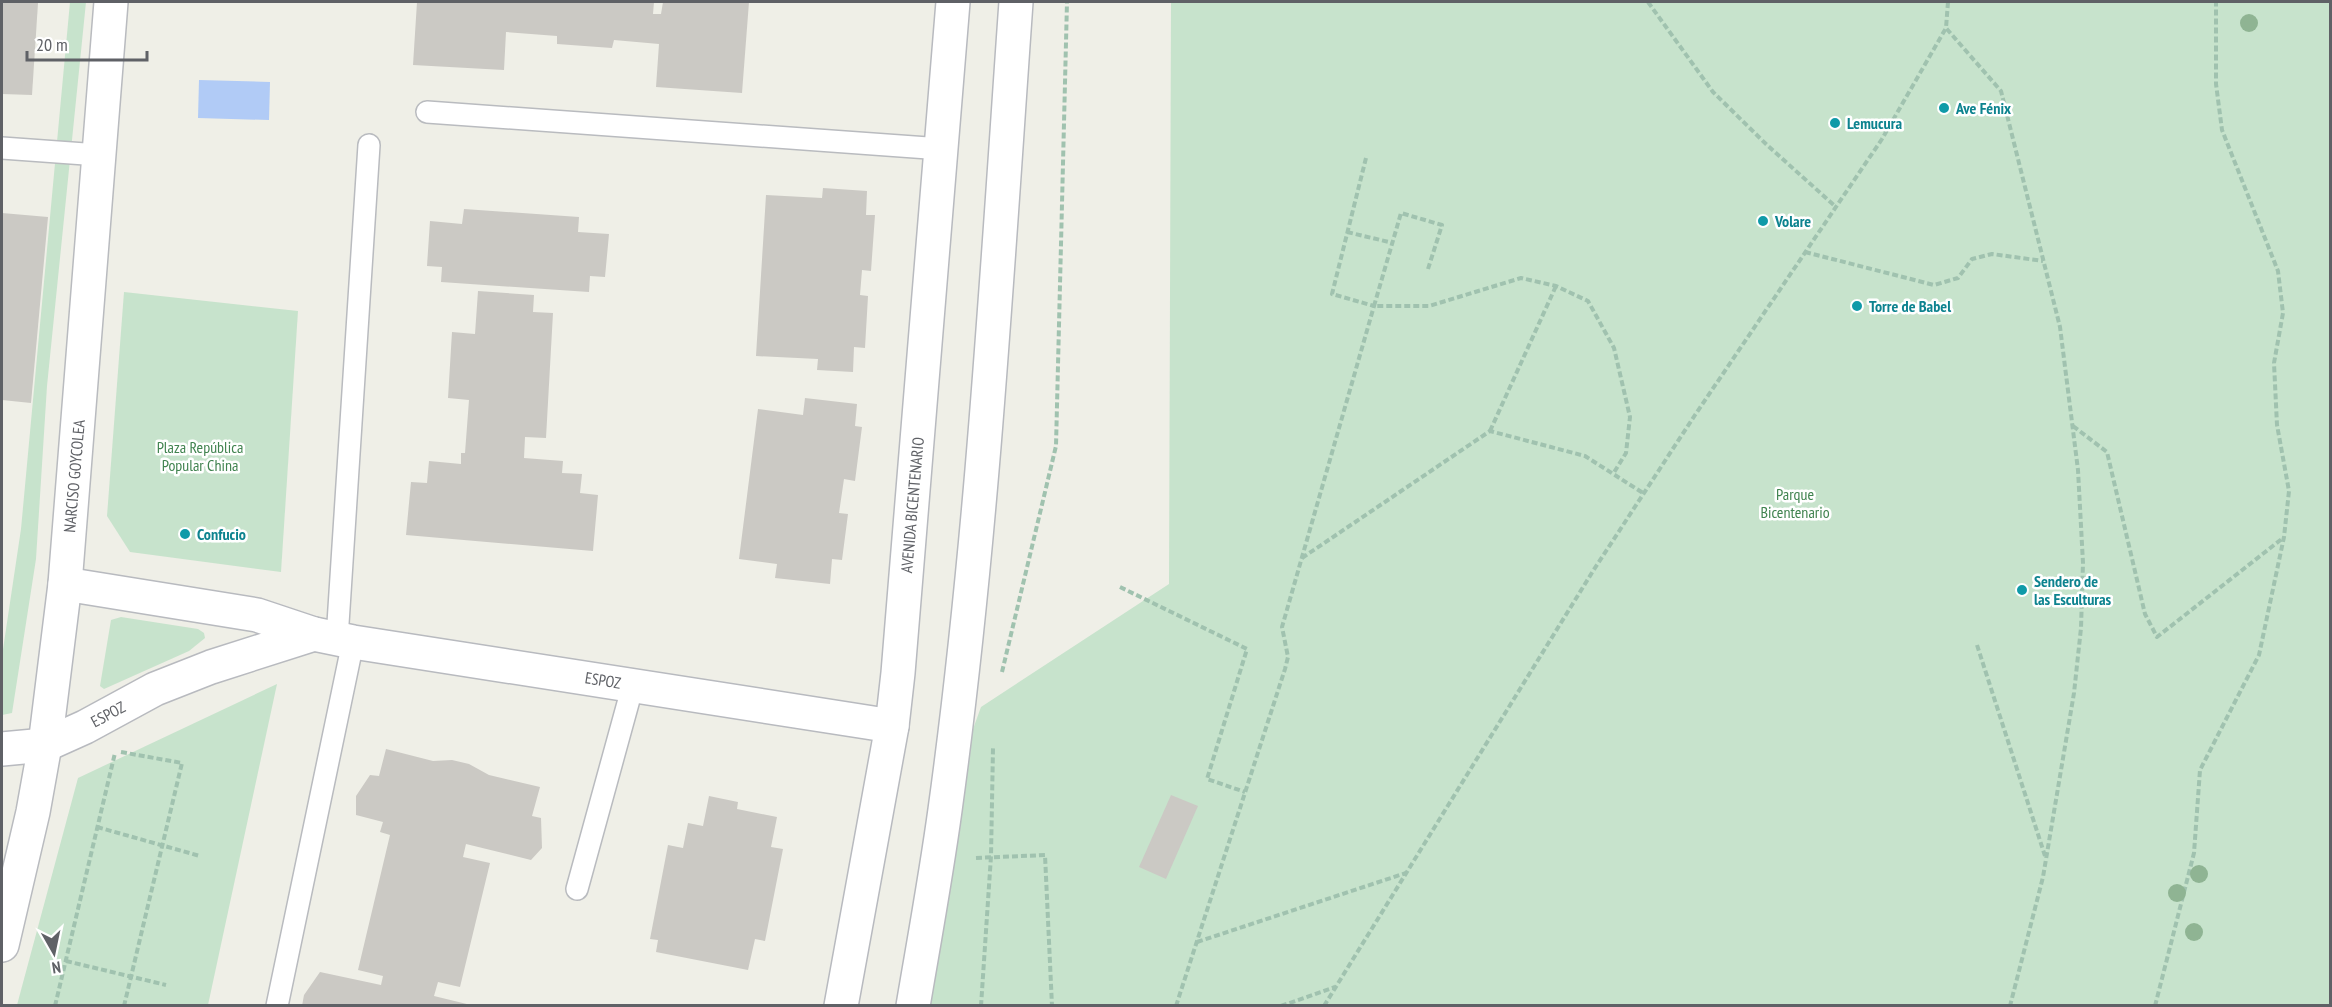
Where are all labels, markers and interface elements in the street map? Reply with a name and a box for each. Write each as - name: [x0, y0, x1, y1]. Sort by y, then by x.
- scale bar: [27, 24, 147, 62]
- text: 20 m: [36, 33, 68, 56]
- place label: Ave Fénix: [1955, 98, 2011, 118]
- marker: Ave Fénix: [1937, 101, 1951, 115]
- place label: Lemucura: [1847, 113, 1902, 133]
- marker: Lemucura: [1828, 116, 1842, 130]
- place label: Volare: [1774, 211, 1811, 231]
- marker: Volare: [1756, 214, 1770, 228]
- place label: Torre de Babel: [1869, 296, 1951, 316]
- marker: Torre de Babel: [1850, 299, 1864, 313]
- street label: NARCISO GOYCOLEA: [59, 418, 89, 533]
- street label: AVENIDA BICENTENARIO: [896, 436, 928, 574]
- park label: Plaza República Popular China: [157, 437, 243, 475]
- park label: Parque Bicentenario: [1760, 484, 1830, 522]
- place label: Confucio: [197, 524, 246, 544]
- marker: Confucio: [178, 527, 192, 541]
- place label: Sendero de las Esculturas: [2034, 571, 2112, 609]
- marker: Sendero de las Esculturas: [2015, 583, 2029, 597]
- street label: ESPOZ: [584, 667, 622, 693]
- street label: ESPOZ: [87, 697, 129, 731]
- north arrow: [24, 923, 84, 983]
- text: N: [51, 957, 62, 978]

